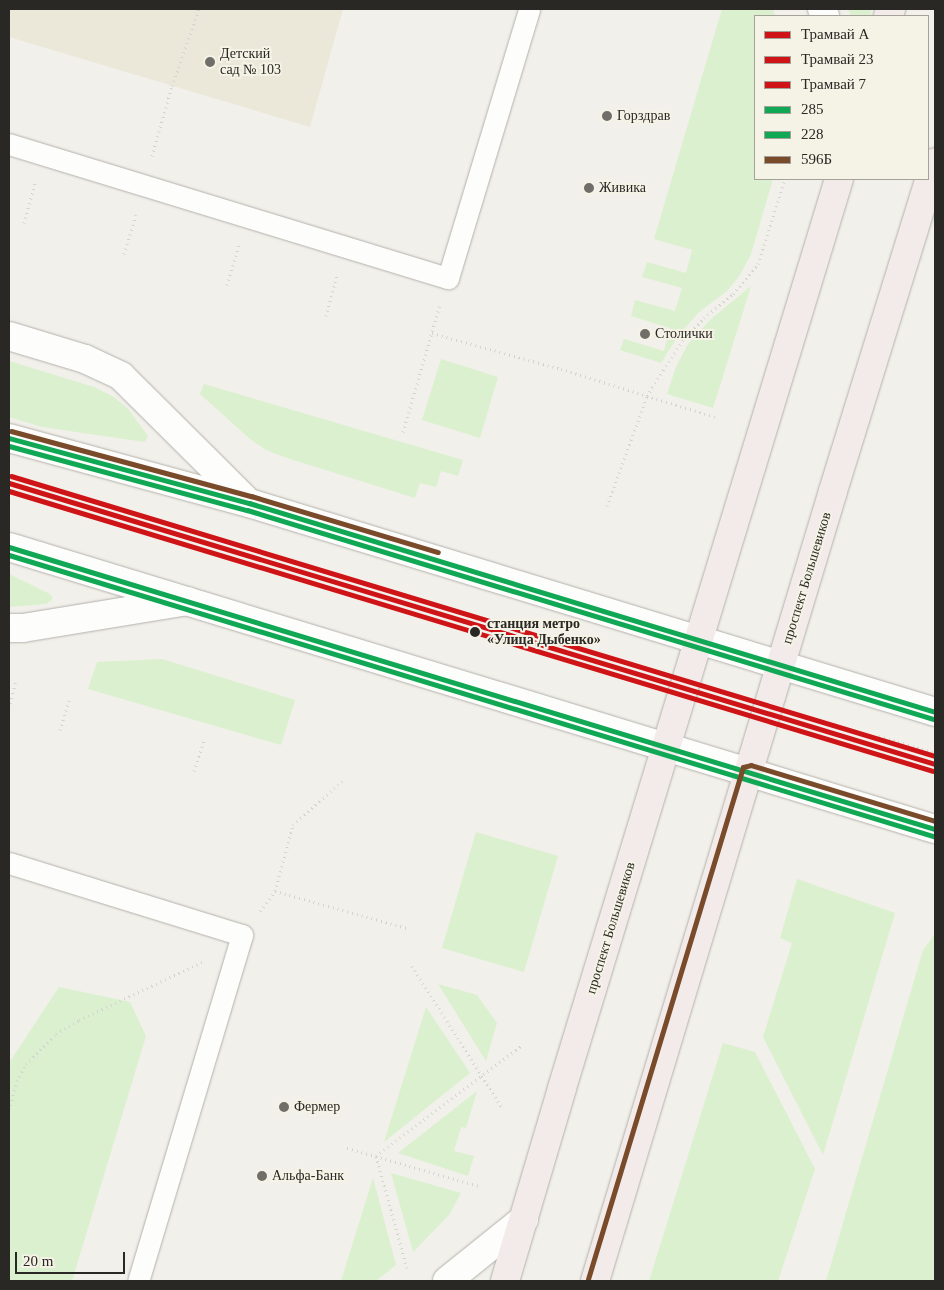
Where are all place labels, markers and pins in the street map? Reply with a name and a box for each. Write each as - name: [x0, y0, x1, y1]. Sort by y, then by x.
- place label: Детский сад № 103: [220, 46, 281, 78]
- marker: Детский сад № 103: [204, 56, 216, 68]
- place label: Горздрав: [617, 108, 670, 124]
- marker: Горздрав: [601, 110, 613, 122]
- place label: Живика: [599, 180, 646, 196]
- marker: Живика: [583, 182, 595, 194]
- place label: Столички: [655, 326, 713, 342]
- marker: Столички: [639, 328, 651, 340]
- place label: станция метро «Улица Дыбенко»: [487, 616, 601, 648]
- marker: станция метро «Улица Дыбенко»: [467, 624, 483, 640]
- place label: Фермер: [294, 1099, 340, 1115]
- marker: Фермер: [278, 1101, 290, 1113]
- place label: Альфа-Банк: [272, 1168, 344, 1184]
- marker: Альфа-Банк: [256, 1170, 268, 1182]

